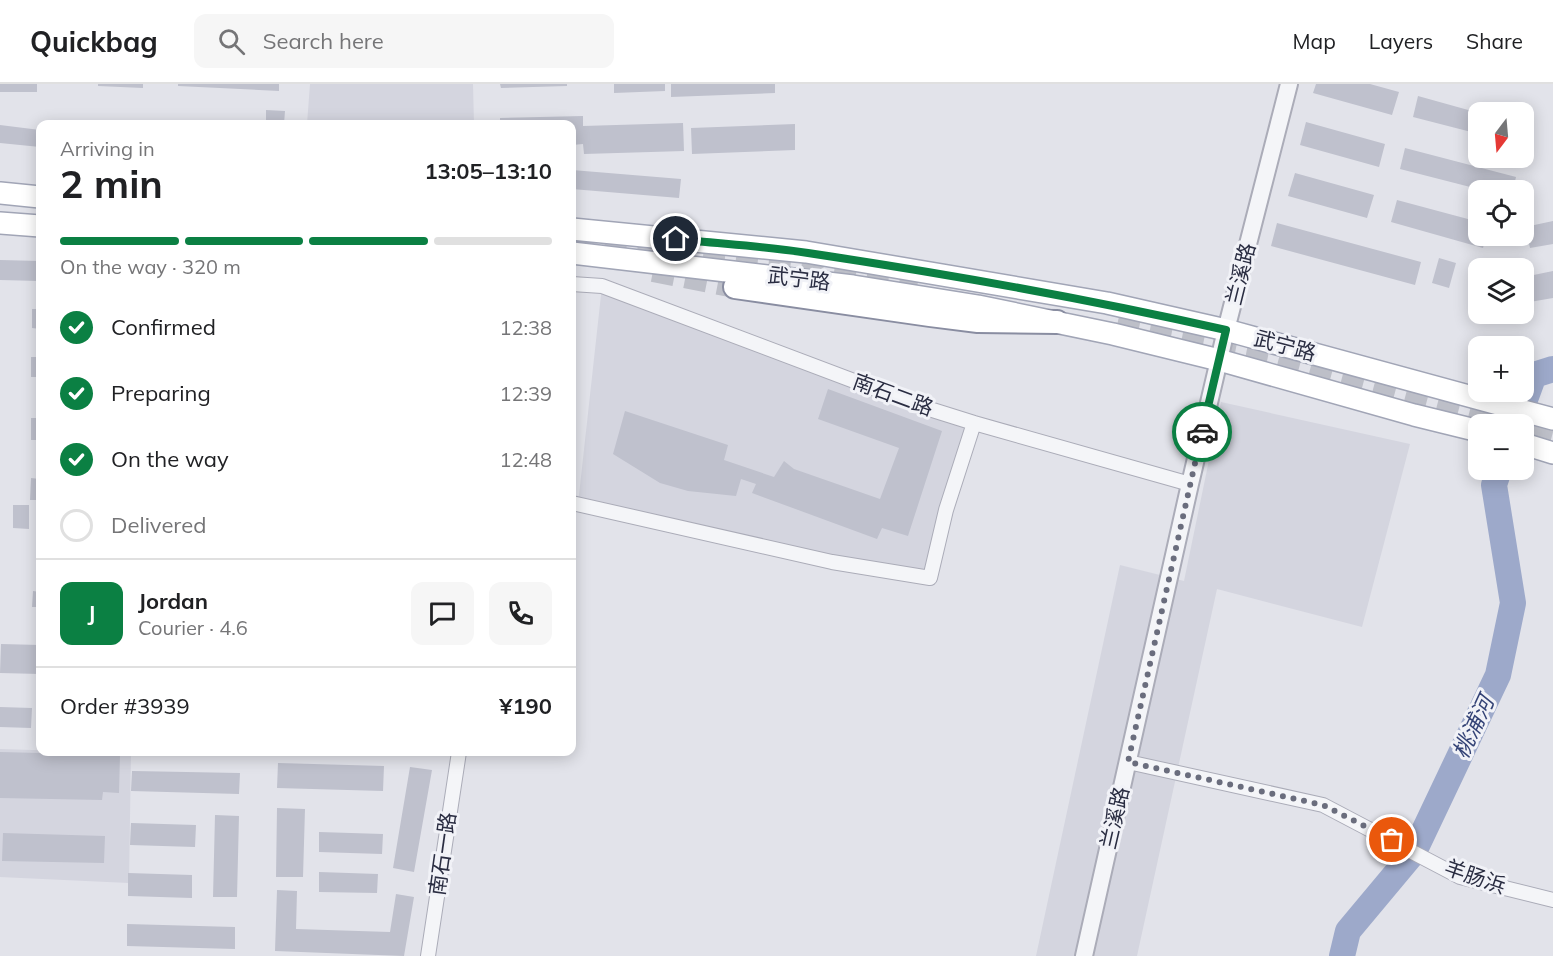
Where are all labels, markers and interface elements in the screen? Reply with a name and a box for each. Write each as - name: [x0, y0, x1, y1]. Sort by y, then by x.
- search box: [194, 14, 614, 68]
- text: Quickbag: [30, 24, 158, 59]
- icon: search: [215, 25, 248, 58]
- text: Search here: [263, 27, 384, 55]
- text: Map: [1293, 28, 1336, 54]
- text: Layers: [1369, 28, 1433, 54]
- text: Share: [1466, 28, 1523, 54]
- north arrow: [1468, 102, 1534, 168]
- map controls: [1468, 102, 1534, 480]
- text: Arriving in: [60, 136, 155, 161]
- text: 13:05–13:10: [424, 157, 552, 185]
- text: 2 min: [60, 159, 163, 208]
- button: locate: [1468, 180, 1534, 246]
- pin: [650, 213, 701, 264]
- icon: home: [659, 222, 692, 255]
- street label: 兰溪路: [1220, 240, 1260, 307]
- text: On the way · 320 m: [60, 254, 241, 279]
- button: layers: [1468, 258, 1534, 324]
- street label: 武宁路: [766, 261, 832, 295]
- icon: check: [60, 311, 93, 344]
- text: Confirmed: [111, 313, 216, 341]
- text: 12:38: [499, 315, 552, 340]
- street label: 武宁路: [1251, 324, 1319, 366]
- button: +: [1468, 336, 1534, 402]
- street label: 南石二路: [849, 367, 937, 421]
- icon: check: [60, 377, 93, 410]
- text: Preparing: [111, 379, 211, 407]
- text: 12:39: [499, 381, 552, 406]
- courier: [1172, 402, 1232, 462]
- button: −: [1468, 414, 1534, 480]
- icon: car: [1186, 416, 1219, 449]
- icon: check: [60, 443, 93, 476]
- text: On the way: [111, 445, 229, 473]
- text: 12:48: [499, 447, 552, 472]
- text: Delivered: [111, 511, 206, 539]
- button: chat: [411, 582, 474, 645]
- button: phone: [489, 582, 552, 645]
- text: Jordan: [138, 587, 208, 615]
- text: J: [88, 599, 95, 627]
- text: Courier · 4.6: [138, 615, 248, 640]
- water label: 桃浦河: [1446, 688, 1501, 763]
- text: Order #3939: [60, 692, 190, 720]
- text: ¥190: [499, 692, 552, 720]
- street label: 兰溪路: [1094, 784, 1134, 851]
- street label: 南石一路: [423, 810, 461, 897]
- pin: [1366, 814, 1417, 865]
- icon: bag: [1375, 823, 1408, 856]
- street label: 羊肠浜: [1441, 854, 1509, 899]

